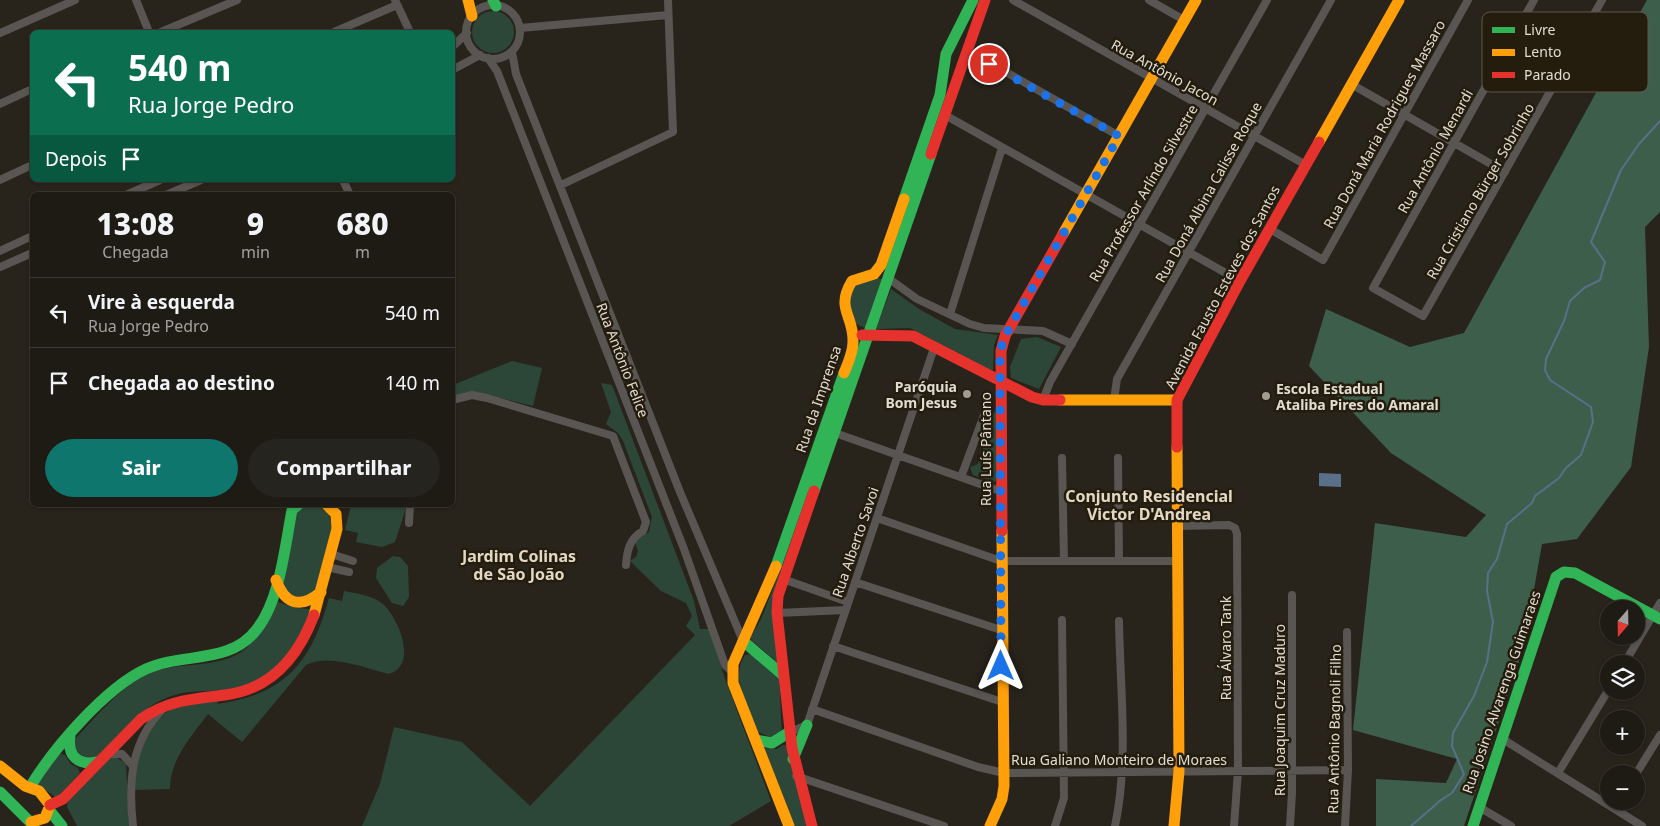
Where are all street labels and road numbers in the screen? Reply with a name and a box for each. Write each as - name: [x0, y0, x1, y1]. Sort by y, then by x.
- street label: Rua Doná Maria Rodrigues Massaro: [1319, 16, 1449, 232]
- street label: Rua Antônio Jacon: [1108, 35, 1222, 109]
- street label: Rua Antônio Menardi: [1393, 86, 1477, 216]
- street label: Rua Doná Albina Calisse Roque: [1150, 98, 1266, 286]
- street label: Rua Cristiano Bürger Sobrinho: [1422, 99, 1538, 283]
- street label: Rua Professor Arlíndo Silvestre: [1084, 101, 1202, 285]
- street label: Avenida Fausto Esteves dos Santos: [1160, 181, 1284, 392]
- street label: Rua Antônio Felice: [592, 300, 654, 420]
- street label: Rua da Imprensa: [791, 343, 845, 455]
- street label: Rua Luís Pântano: [976, 392, 995, 506]
- street label: Rua Alberto Savoi: [827, 484, 883, 600]
- street label: Rua Josino Alvarenga Guimaraes: [1457, 588, 1545, 796]
- street label: Rua Álvaro Tank: [1216, 595, 1235, 700]
- street label: Rua Joaquim Cruz Maduro: [1270, 624, 1289, 796]
- street label: Rua Antônio Bagnoli Filho: [1323, 644, 1345, 814]
- street label: Rua Galiano Monteiro de Moraes: [1011, 750, 1227, 769]

